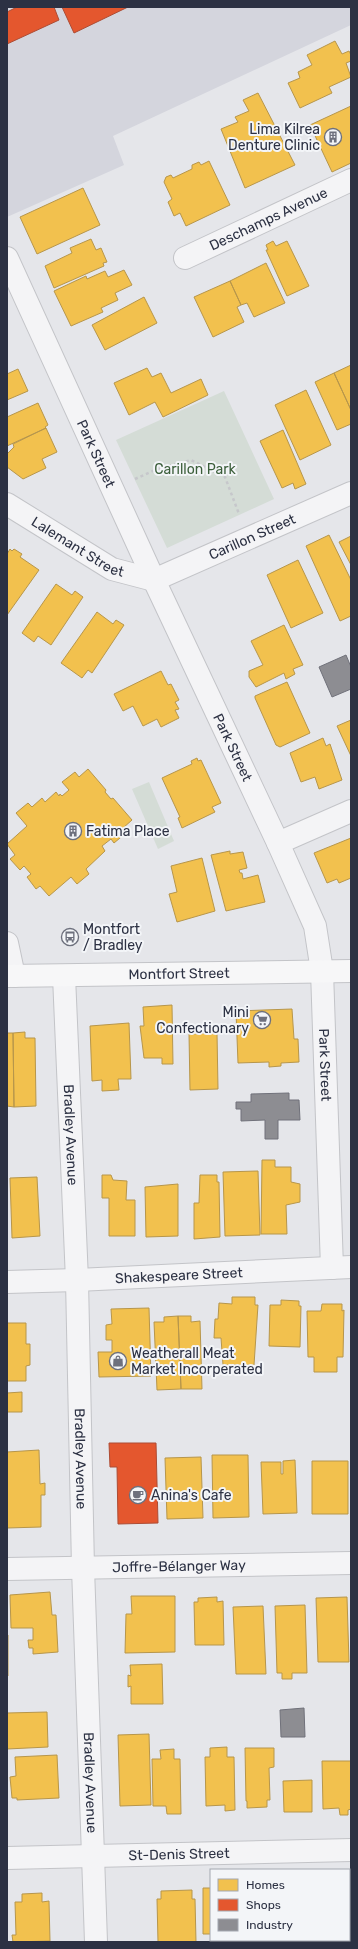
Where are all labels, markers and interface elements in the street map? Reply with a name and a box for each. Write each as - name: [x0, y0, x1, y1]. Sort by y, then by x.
- place label: Lima Kilrea Denture Clinic: [228, 121, 320, 154]
- building icon: Lima Kilrea Denture Clinic: [323, 127, 343, 147]
- street label: Deschamps Avenue: [206, 184, 330, 254]
- street label: Park Street: [73, 417, 119, 491]
- park label: Carillon Park: [154, 461, 237, 478]
- street label: Carillon Street: [206, 510, 298, 563]
- street label: Lalemant Street: [29, 513, 126, 580]
- street label: Park Street: [210, 711, 256, 784]
- building icon: Fatima Place: [63, 821, 83, 841]
- place label: Fatima Place: [86, 823, 170, 840]
- place label: Montfort / Bradley: [83, 921, 143, 954]
- bus stop icon: Montfort / Bradley: [60, 927, 80, 947]
- street label: Montfort Street: [128, 964, 230, 983]
- place label: Mini Confectionary: [156, 1004, 249, 1037]
- supermarket icon: Mini Confectionary: [252, 1010, 272, 1030]
- street label: Park Street: [315, 1028, 335, 1102]
- street label: Bradley Avenue: [60, 1084, 81, 1186]
- street label: Shakespeare Street: [115, 1264, 244, 1287]
- place label: Weatherall Meat Market Incorperated: [131, 1345, 263, 1378]
- shop icon: Weatherall Meat Market Incorperated: [108, 1351, 128, 1371]
- street label: Bradley Avenue: [71, 1408, 90, 1510]
- cafe icon: Anina's Cafe: [128, 1485, 148, 1505]
- place label: Anina's Cafe: [151, 1487, 232, 1504]
- street label: Joffre-Bélanger Way: [112, 1556, 246, 1576]
- street label: Bradley Avenue: [80, 1732, 101, 1834]
- street label: St-Denis Street: [128, 1844, 230, 1864]
- legend: [210, 1869, 350, 1941]
- text: Homes: [246, 1878, 285, 1892]
- text: Shops: [246, 1898, 281, 1912]
- text: Industry: [246, 1918, 293, 1932]

